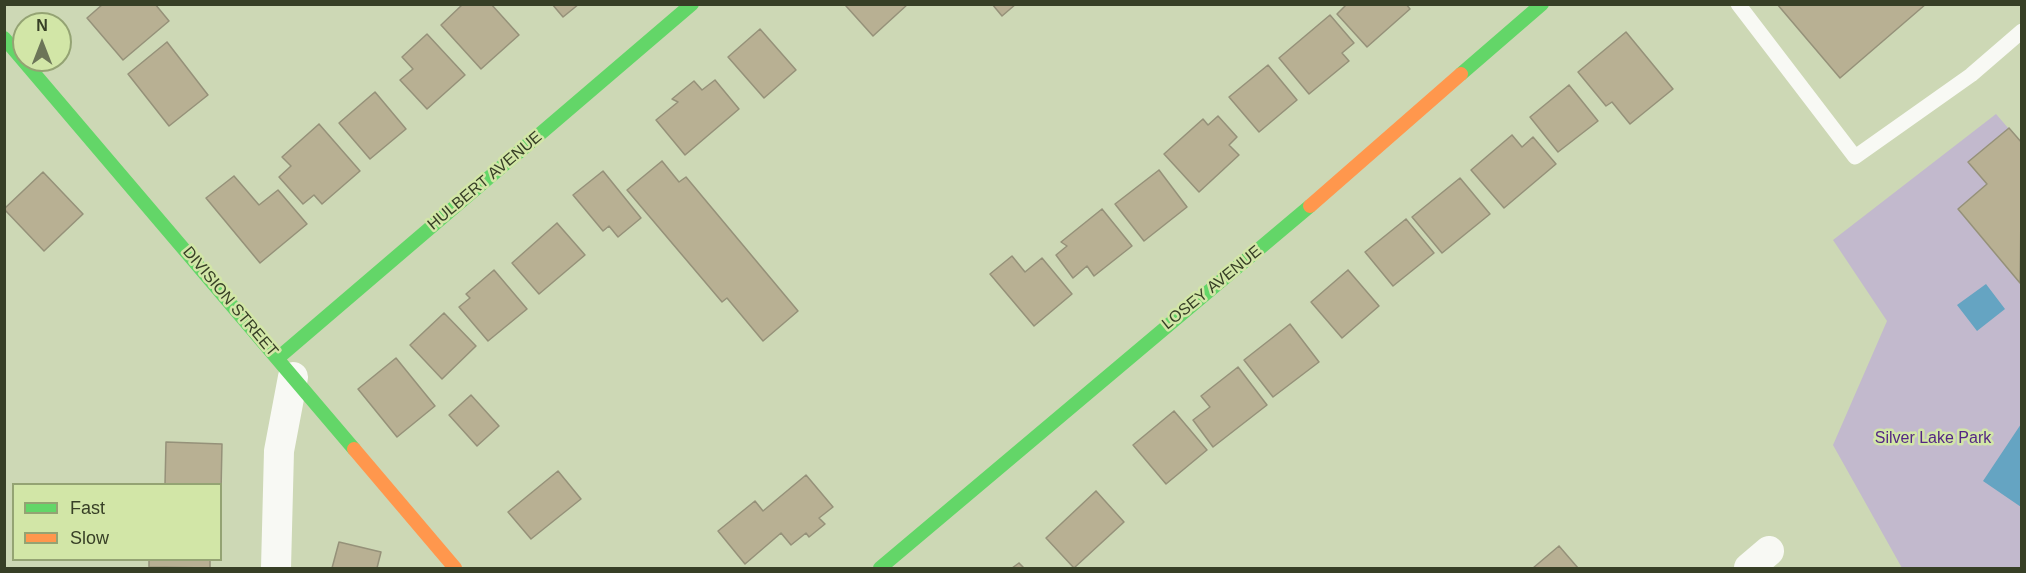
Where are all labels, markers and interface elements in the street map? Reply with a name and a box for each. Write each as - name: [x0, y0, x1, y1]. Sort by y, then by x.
- north arrow: [12, 12, 72, 72]
- text: N: [36, 17, 48, 34]
- street label: HULBERT AVENUE: [424, 128, 546, 234]
- street label: LOSEY AVENUE: [1158, 242, 1266, 334]
- street label: DIVISION STREET: [178, 243, 282, 361]
- park label: Silver Lake Park: [1875, 429, 1991, 449]
- legend: [12, 483, 222, 561]
- text: Fast: [70, 498, 105, 518]
- text: Slow: [70, 528, 109, 548]

